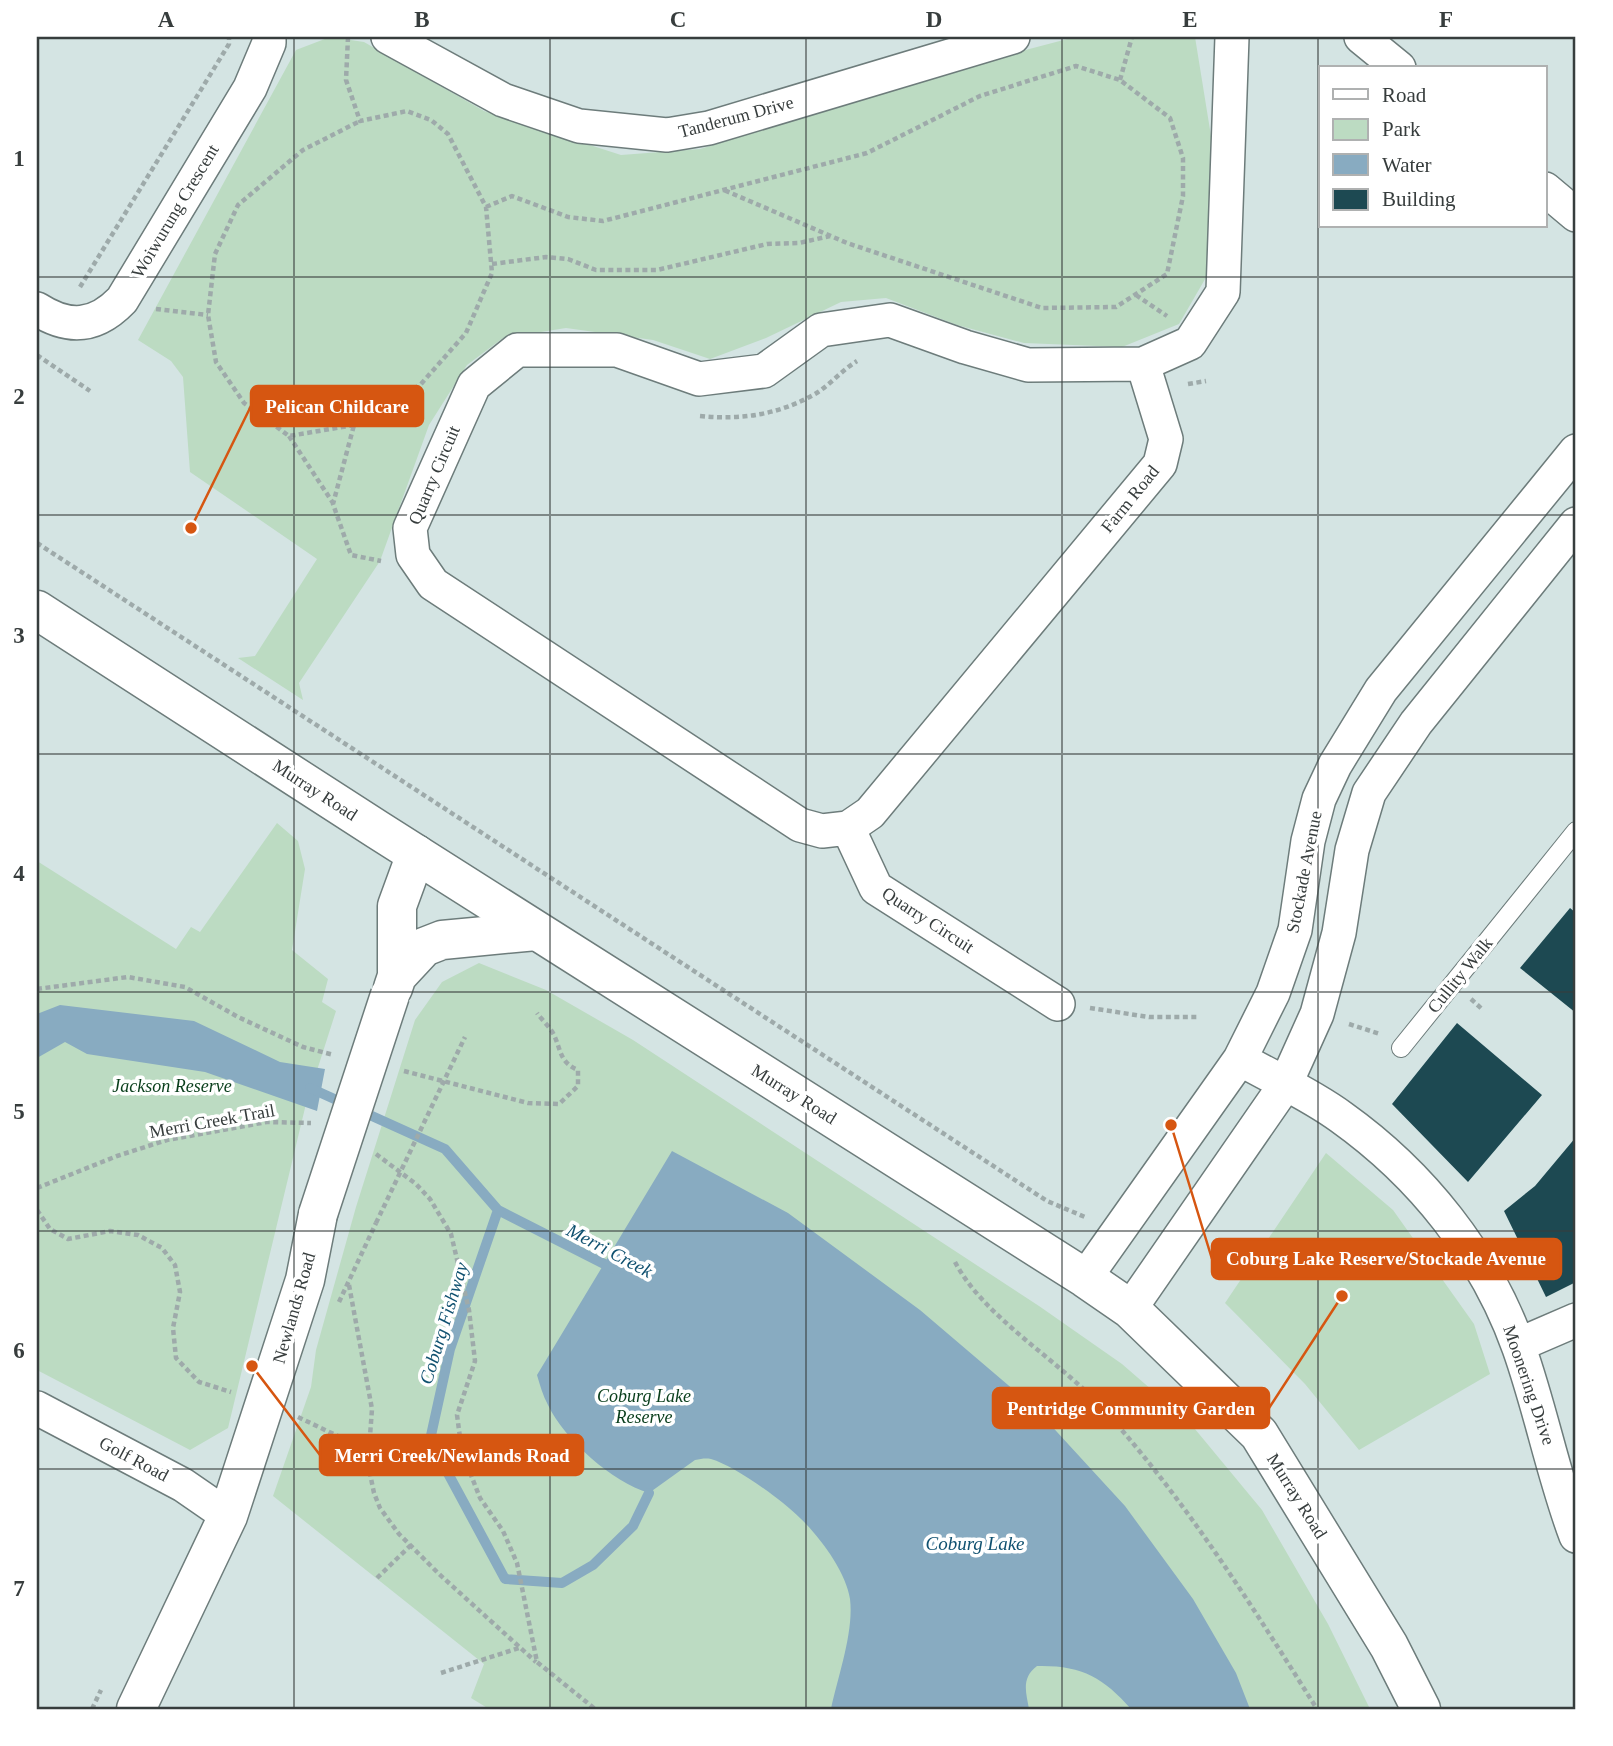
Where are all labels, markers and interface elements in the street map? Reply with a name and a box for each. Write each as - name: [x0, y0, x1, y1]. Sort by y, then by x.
- text: A: [158, 7, 175, 32]
- text: B: [414, 7, 430, 32]
- text: C: [670, 7, 686, 32]
- text: D: [926, 7, 942, 32]
- text: E: [1182, 7, 1198, 32]
- text: F: [1439, 7, 1453, 32]
- legend: [1319, 66, 1546, 228]
- text: Road: [1382, 83, 1427, 107]
- street label: Tanderum Drive: [676, 92, 796, 142]
- text: Park: [1382, 117, 1421, 141]
- street label: Woiwurung Crescent: [127, 141, 223, 281]
- text: 1: [13, 146, 25, 171]
- text: Water: [1382, 153, 1432, 177]
- text: Building: [1382, 187, 1456, 211]
- text: 2: [13, 384, 25, 409]
- callout: Pelican Childcare: [251, 386, 423, 426]
- text: Pelican Childcare: [265, 396, 409, 417]
- street label: Quarry Circuit: [404, 423, 464, 527]
- street label: Farm Road: [1097, 461, 1163, 537]
- text: 3: [13, 623, 25, 648]
- street label: Murray Road: [269, 755, 361, 825]
- street label: Stockade Avenue: [1282, 809, 1326, 935]
- text: 4: [13, 861, 25, 886]
- street label: Quarry Circuit: [878, 883, 978, 957]
- street label: Cullity Walk: [1423, 933, 1497, 1017]
- street label: Murray Road: [748, 1060, 840, 1128]
- park label: Jackson Reserve: [112, 1076, 232, 1096]
- text: 5: [13, 1099, 25, 1124]
- street label: Merri Creek Trail: [148, 1100, 276, 1142]
- water label: Merri Creek: [563, 1219, 657, 1282]
- callout: Coburg Lake Reserve/Stockade Avenue: [1212, 1239, 1561, 1279]
- text: Coburg Lake Reserve/Stockade Avenue: [1226, 1248, 1546, 1269]
- street label: Newlands Road: [269, 1250, 319, 1366]
- water label: Coburg Fishway: [415, 1259, 472, 1387]
- street label: Moonering Drive: [1499, 1322, 1559, 1448]
- text: 6: [13, 1338, 25, 1363]
- park label: Coburg Lake Reserve: [597, 1386, 691, 1427]
- callout: Pentridge Community Garden: [993, 1388, 1269, 1428]
- text: Pentridge Community Garden: [1007, 1398, 1255, 1419]
- street label: Golf Road: [96, 1432, 172, 1486]
- callout: Merri Creek/Newlands Road: [320, 1435, 583, 1475]
- text: Merri Creek/Newlands Road: [334, 1445, 570, 1466]
- street label: Murray Road: [1263, 1450, 1331, 1542]
- water label: Coburg Lake: [925, 1533, 1025, 1554]
- text: 7: [13, 1576, 25, 1601]

